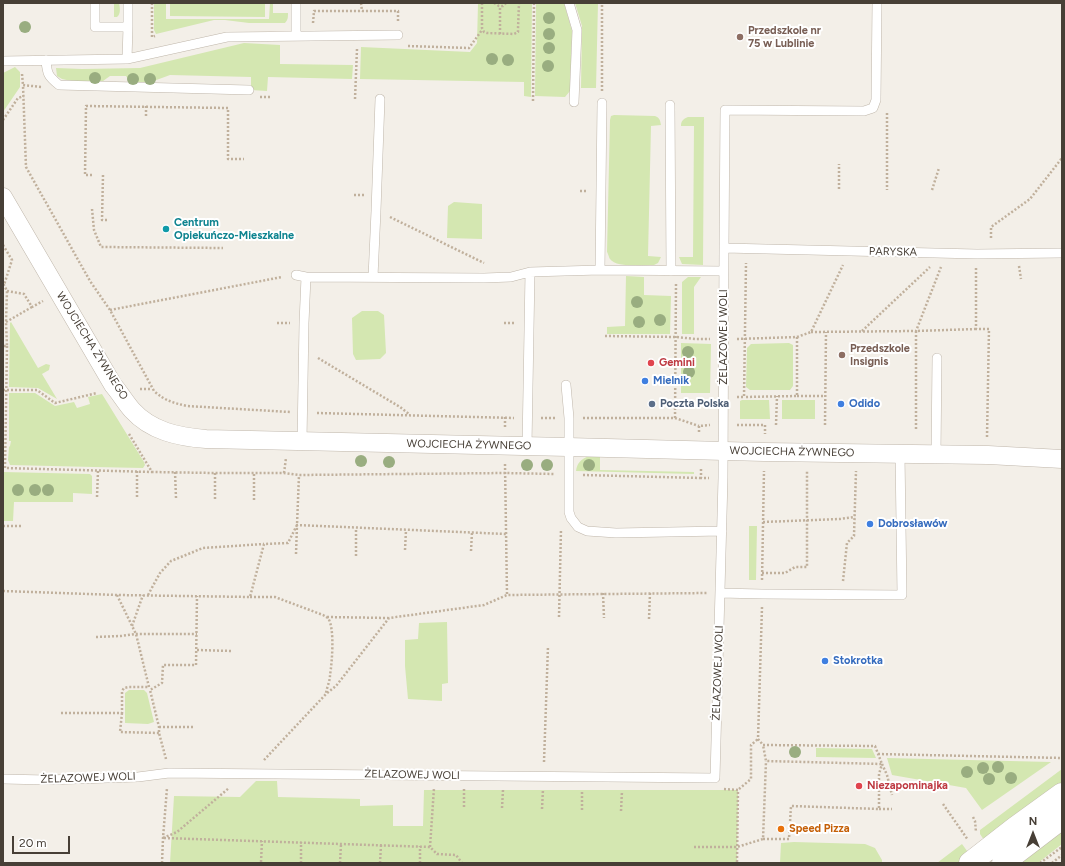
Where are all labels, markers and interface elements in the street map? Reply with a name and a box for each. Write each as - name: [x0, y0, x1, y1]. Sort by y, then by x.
- place label: Przedszkole nr 75 w Lublinie: [748, 24, 821, 50]
- marker: Przedszkole nr 75 w Lublinie: [735, 32, 745, 42]
- place label: Centrum Opiekuńczo-Mieszkalne: [174, 216, 294, 242]
- marker: Centrum Opiekuńczo-Mieszkalne: [161, 224, 171, 234]
- street label: PARYSKA: [869, 245, 917, 259]
- street label: ŻELAZOWEJ WOLI: [717, 289, 731, 385]
- street label: WOJCIECHA ŻYWNEGO: [53, 290, 131, 402]
- place label: Przedszkole Insignis: [850, 342, 910, 368]
- marker: Przedszkole Insignis: [837, 350, 847, 360]
- place label: Gemini: [659, 356, 695, 370]
- marker: Gemini: [646, 358, 656, 368]
- place label: Mielnik: [653, 374, 689, 388]
- marker: Mielnik: [640, 376, 650, 386]
- place label: Poczta Polska: [660, 397, 729, 411]
- place label: Odido: [849, 397, 880, 411]
- marker: Poczta Polska: [647, 399, 657, 409]
- marker: Odido: [836, 399, 846, 409]
- street label: WOJCIECHA ŻYWNEGO: [407, 437, 531, 453]
- street label: WOJCIECHA ŻYWNEGO: [730, 444, 854, 460]
- place label: Dobrosławów: [878, 517, 948, 531]
- marker: Dobrosławów: [865, 519, 875, 529]
- street label: ŻELAZOWEJ WOLI: [710, 625, 726, 721]
- place label: Stokrotka: [833, 654, 883, 668]
- marker: Stokrotka: [820, 656, 830, 666]
- street label: ŻELAZOWEJ WOLI: [364, 768, 460, 782]
- street label: ŻELAZOWEJ WOLI: [40, 770, 136, 786]
- place label: Niezapominajka: [867, 779, 948, 793]
- marker: Niezapominajka: [854, 781, 864, 791]
- north arrow: [1013, 814, 1053, 854]
- text: N: [1029, 815, 1037, 828]
- place label: Speed Pizza: [789, 822, 850, 836]
- marker: Speed Pizza: [776, 824, 786, 834]
- scale bar: [14, 828, 72, 854]
- text: 20 m: [19, 836, 47, 850]

